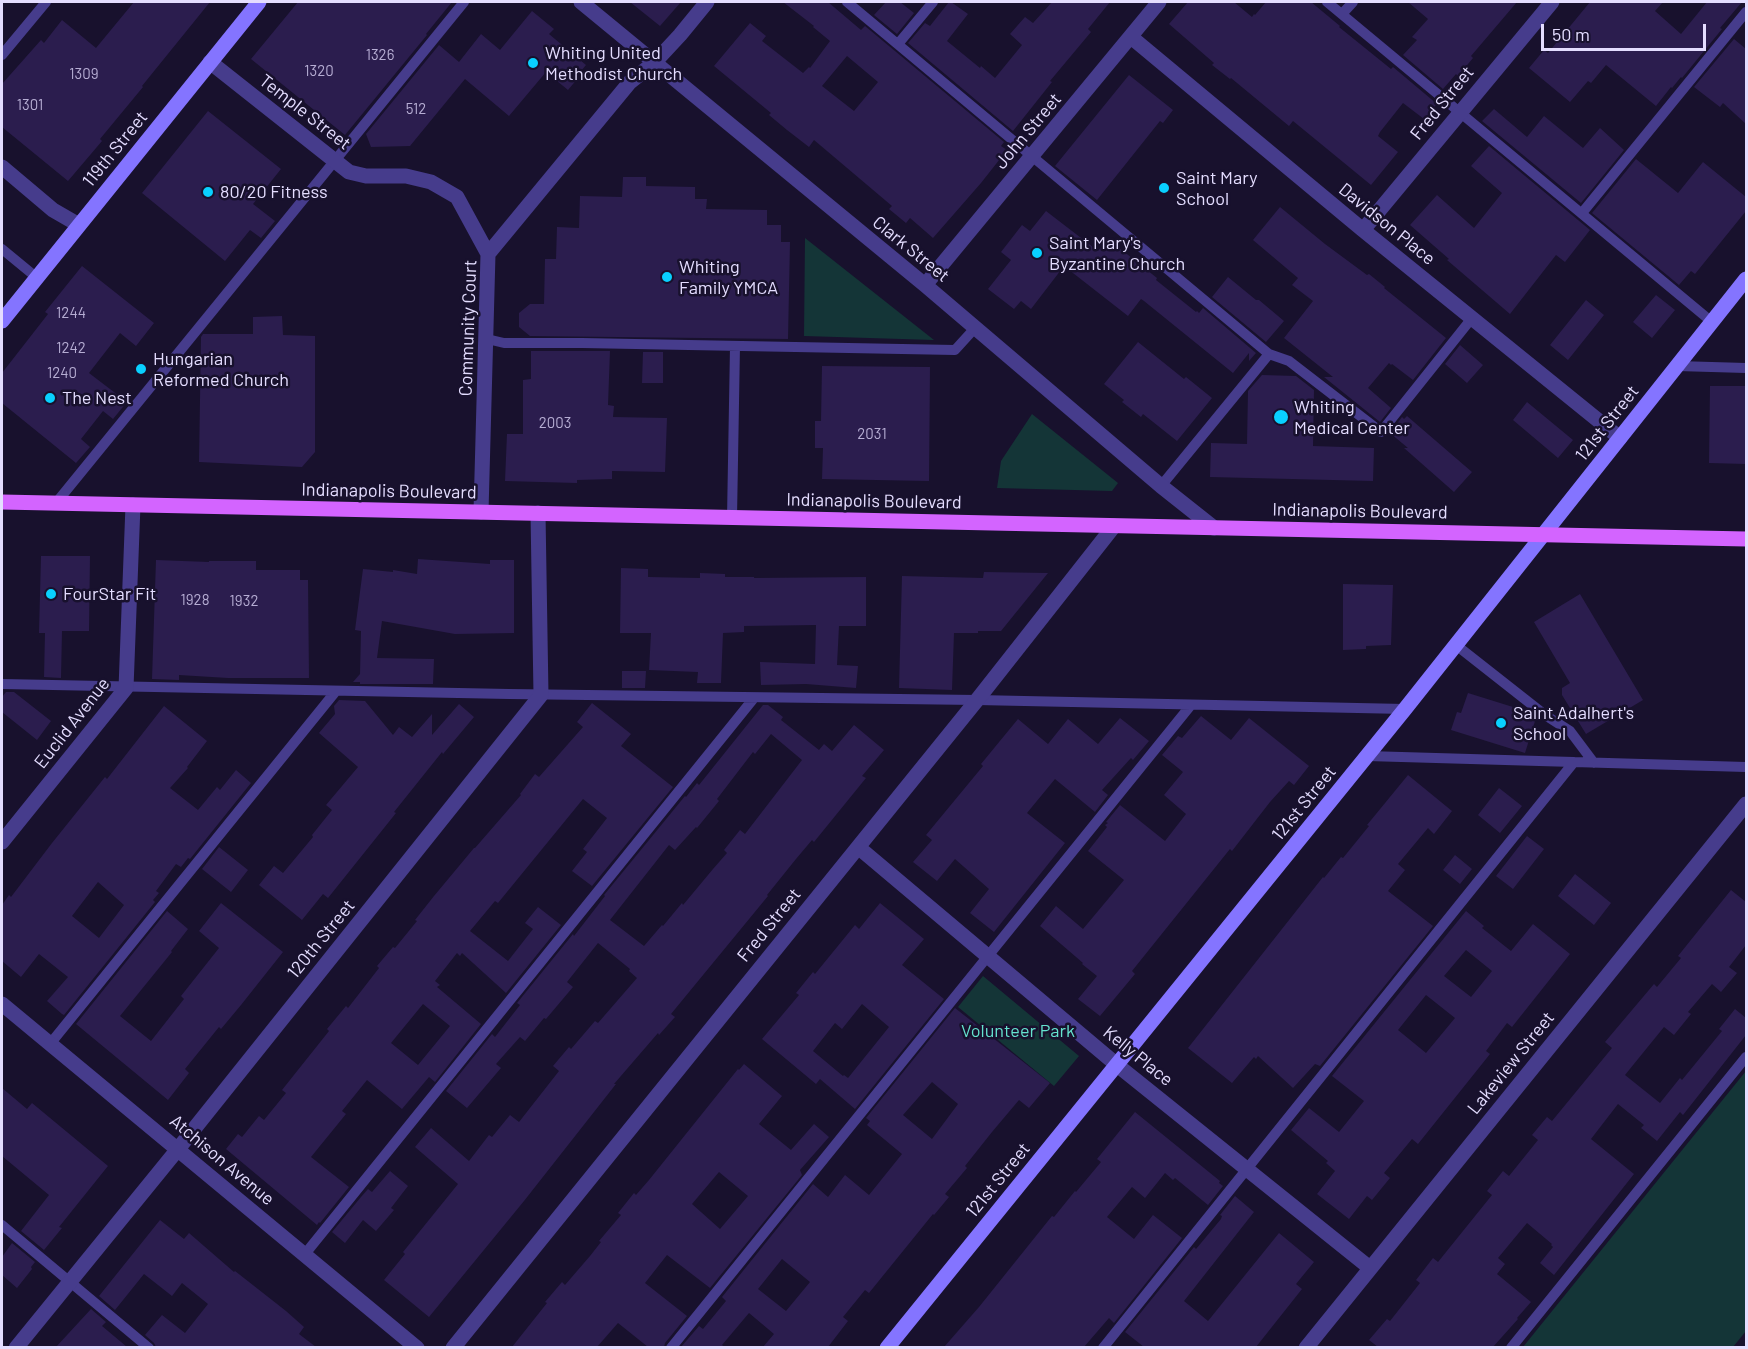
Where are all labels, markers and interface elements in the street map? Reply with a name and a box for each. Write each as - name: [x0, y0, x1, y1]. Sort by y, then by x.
- scale bar: [1544, 12, 1709, 50]
- text: 50 m: [1552, 23, 1590, 45]
- place label: Whiting United Methodist Church: [545, 42, 682, 84]
- house number: 1326: [366, 46, 394, 64]
- marker: Whiting United Methodist Church: [526, 56, 540, 70]
- house number: 1320: [304, 62, 334, 80]
- street label: Fred Street: [1406, 62, 1478, 144]
- house number: 1309: [69, 65, 99, 83]
- street label: Temple Street: [255, 70, 355, 154]
- street label: John Street: [990, 89, 1066, 173]
- house number: 1301: [17, 96, 43, 114]
- house number: 512: [406, 100, 426, 118]
- street label: 119th Street: [78, 107, 152, 191]
- place label: Saint Mary School: [1176, 167, 1258, 210]
- street label: Davidson Place: [1334, 179, 1440, 269]
- place label: 80/20 Fitness: [220, 181, 328, 203]
- marker: Saint Mary School: [1157, 181, 1171, 195]
- marker: 80/20 Fitness: [201, 185, 215, 199]
- street label: Clark Street: [868, 211, 954, 287]
- place label: Saint Mary's Byzantine Church: [1049, 232, 1185, 274]
- marker: Saint Mary's Byzantine Church: [1030, 246, 1044, 260]
- place label: Whiting Family YMCA: [679, 256, 778, 298]
- street label: Community Court: [455, 259, 481, 397]
- marker: Whiting Family YMCA: [660, 270, 674, 284]
- house number: 1244: [56, 304, 86, 322]
- house number: 1242: [56, 339, 86, 357]
- place label: Hungarian Reformed Church: [153, 348, 289, 391]
- marker: Hungarian Reformed Church: [134, 362, 148, 376]
- house number: 1240: [47, 364, 77, 382]
- street label: 121st Street: [1571, 381, 1643, 465]
- place label: The Nest: [62, 387, 132, 409]
- marker: The Nest: [43, 391, 57, 405]
- place label: Whiting Medical Center: [1294, 396, 1410, 438]
- marker: Whiting Medical Center: [1272, 408, 1290, 426]
- house number: 2003: [539, 414, 571, 432]
- house number: 2031: [857, 425, 887, 443]
- street label: Indianapolis Boulevard: [301, 479, 477, 503]
- street label: Indianapolis Boulevard: [786, 489, 962, 513]
- street label: Indianapolis Boulevard: [1272, 499, 1448, 523]
- place label: FourStar Fit: [63, 583, 156, 605]
- marker: FourStar Fit: [44, 587, 58, 601]
- house number: 1928: [181, 591, 209, 609]
- house number: 1932: [230, 592, 258, 610]
- street label: Euclid Avenue: [30, 673, 114, 773]
- place label: Saint Adalhert's School: [1513, 702, 1634, 744]
- marker: Saint Adalhert's School: [1494, 716, 1508, 730]
- street label: 121st Street: [1267, 761, 1341, 845]
- street label: Fred Street: [733, 884, 805, 966]
- street label: 120th Street: [283, 895, 359, 983]
- street label: Lakeview Street: [1463, 1007, 1559, 1119]
- park label: Volunteer Park: [961, 1020, 1075, 1042]
- street label: Kelly Place: [1099, 1021, 1177, 1091]
- street label: Atchison Avenue: [165, 1110, 279, 1210]
- street label: 121st Street: [961, 1138, 1035, 1222]

